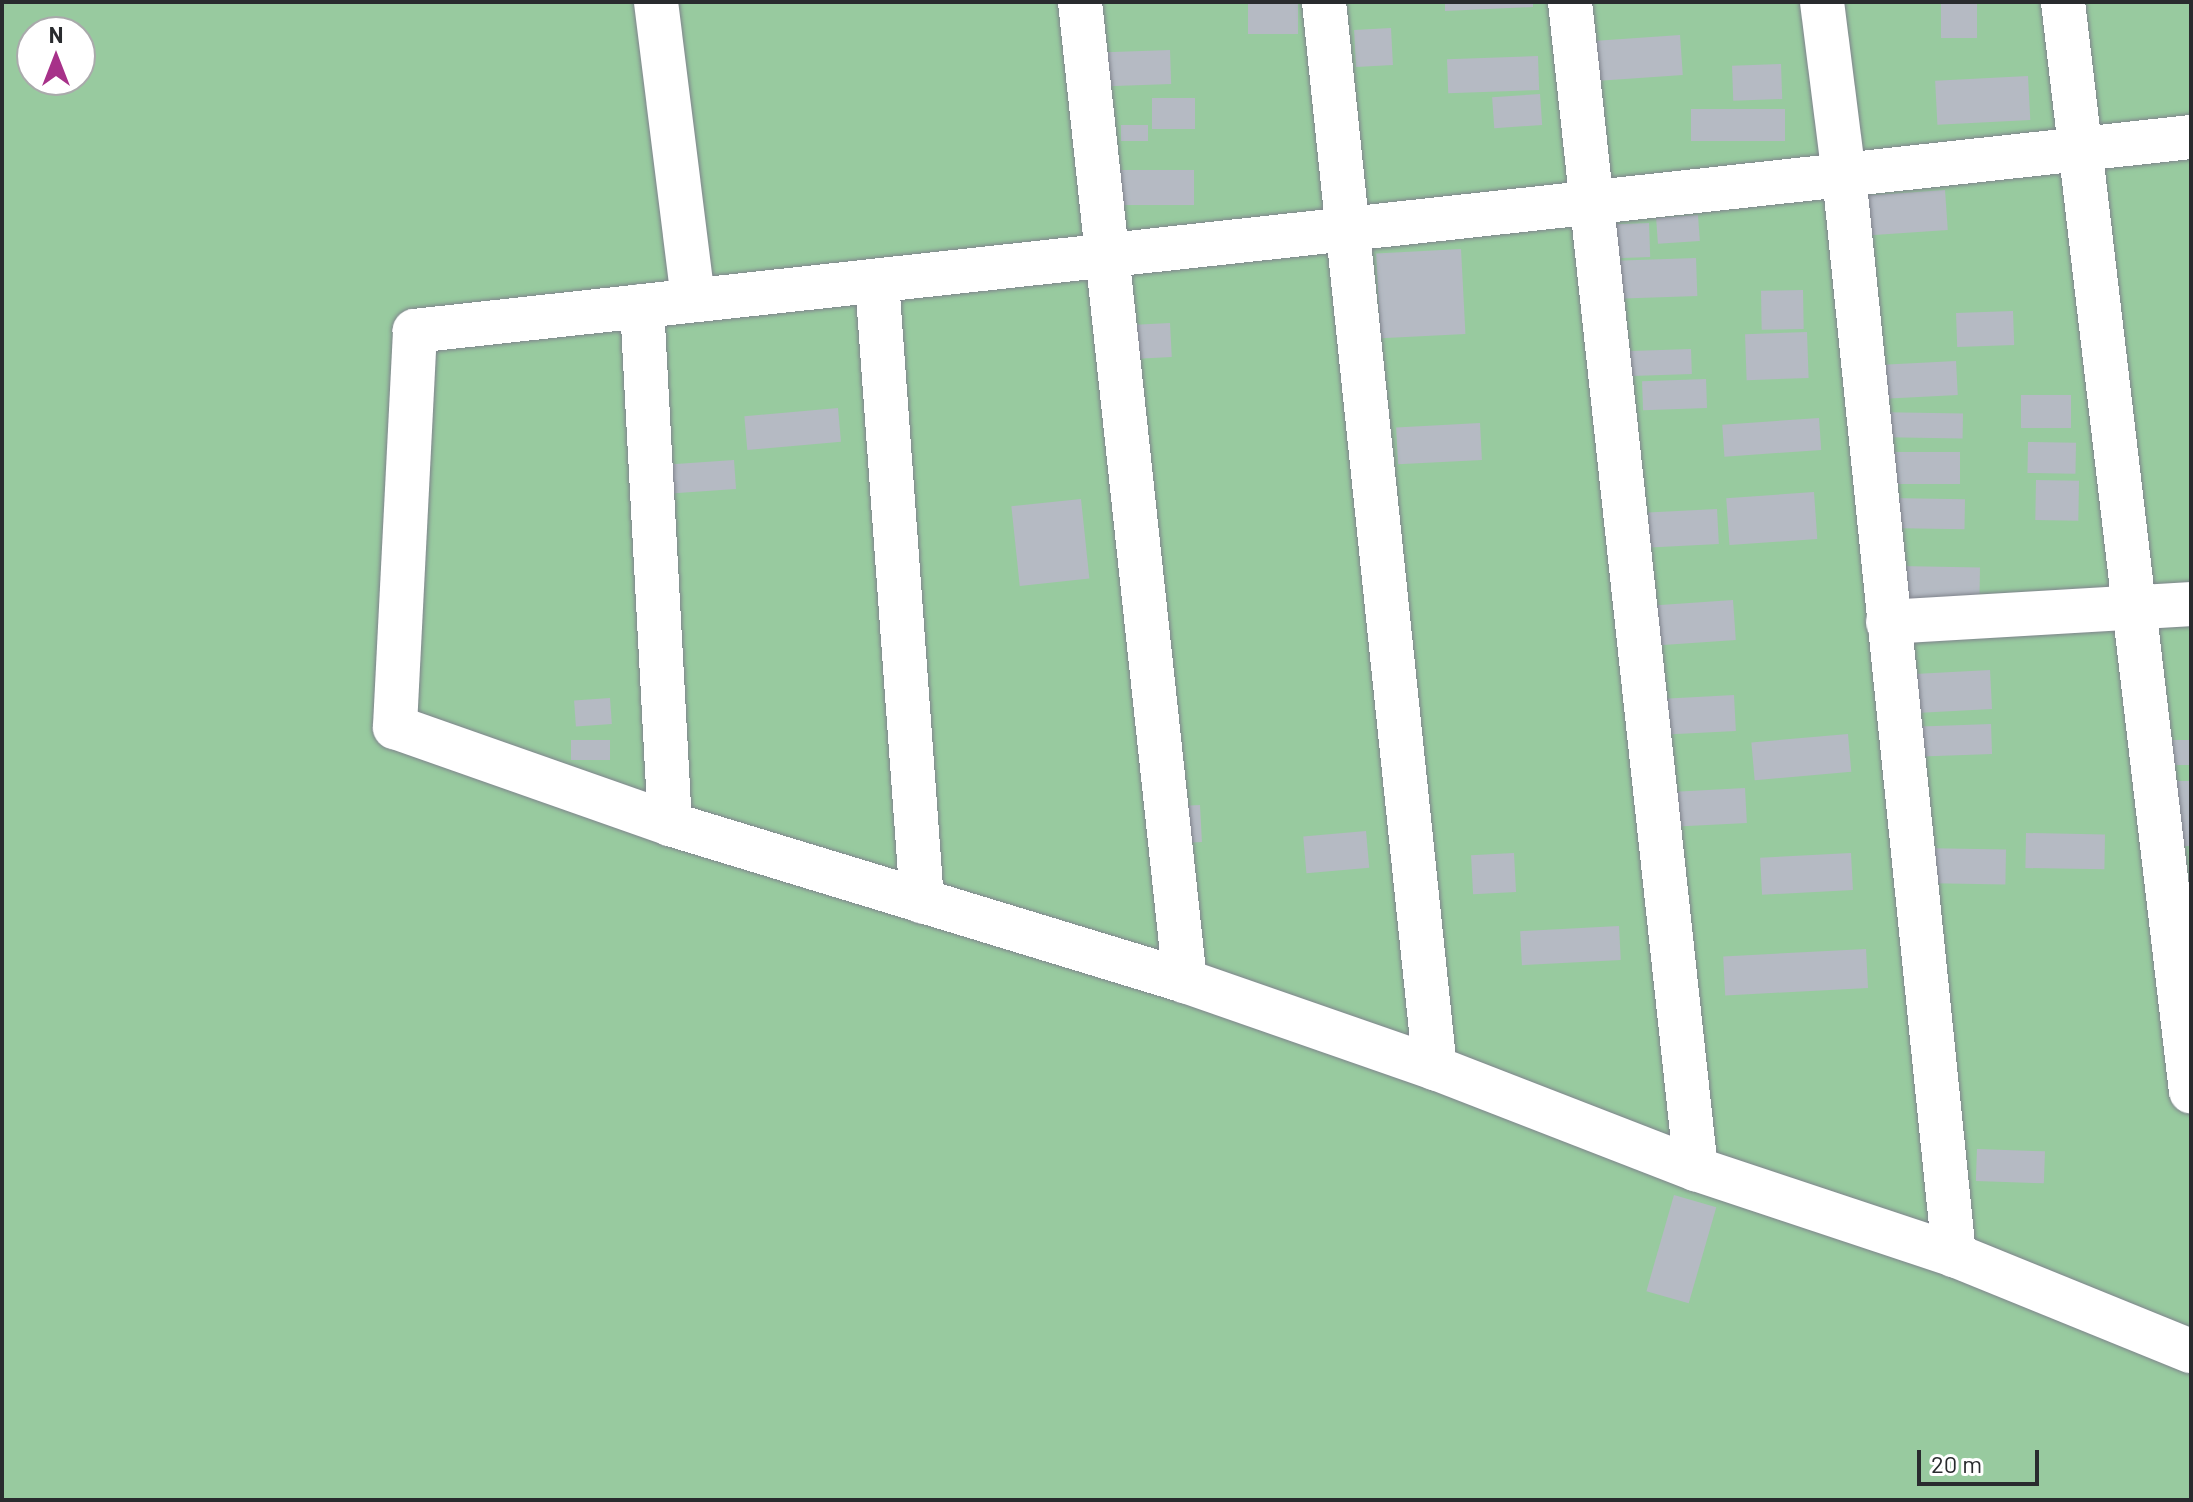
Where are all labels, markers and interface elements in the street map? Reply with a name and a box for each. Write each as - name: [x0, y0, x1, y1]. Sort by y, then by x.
- north arrow: [16, 16, 96, 96]
- text: N: [49, 21, 63, 47]
- scale bar: [1921, 1434, 2043, 1484]
- text: 20 m: [1931, 1449, 1982, 1478]

